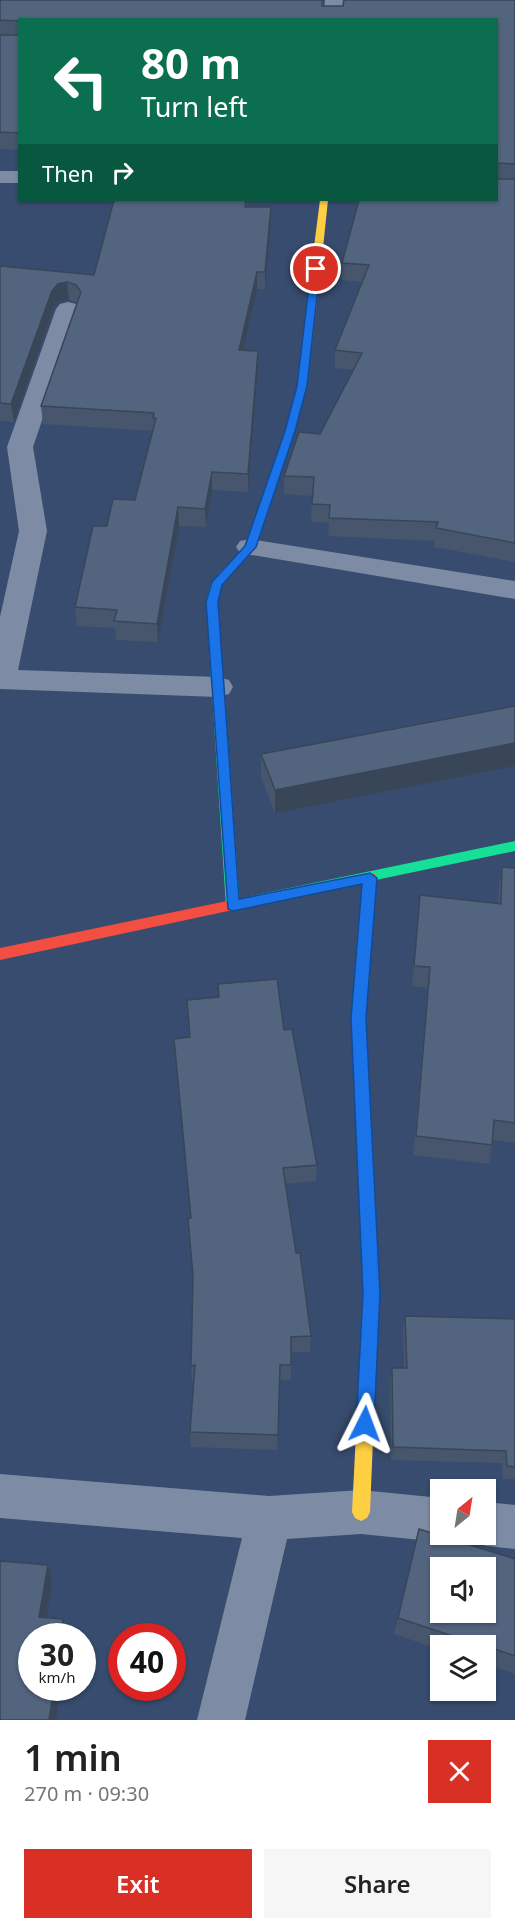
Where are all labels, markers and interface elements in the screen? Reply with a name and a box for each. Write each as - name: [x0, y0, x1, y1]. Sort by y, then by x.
- text: 80 m: [141, 34, 241, 91]
- icon: left: [42, 42, 120, 120]
- text: Turn left: [141, 88, 247, 125]
- icon: right: [106, 156, 139, 189]
- text: Then: [42, 158, 94, 188]
- pin: [290, 243, 341, 294]
- icon: arrive: [299, 252, 332, 285]
- position arrow: [333, 1392, 397, 1456]
- north arrow: [430, 1479, 496, 1545]
- map controls: [430, 1479, 496, 1701]
- button: sound: [430, 1557, 496, 1623]
- speed limit sign: 40: [108, 1623, 186, 1701]
- text: 30: [40, 1634, 74, 1675]
- button: layers: [430, 1635, 496, 1701]
- text: km/h: [39, 1667, 75, 1687]
- text: 1 min: [24, 1733, 122, 1782]
- button: close: [428, 1740, 491, 1803]
- text: 270 m · 09:30: [24, 1780, 149, 1807]
- button: Exit: [24, 1849, 252, 1918]
- button: Share: [264, 1849, 491, 1918]

